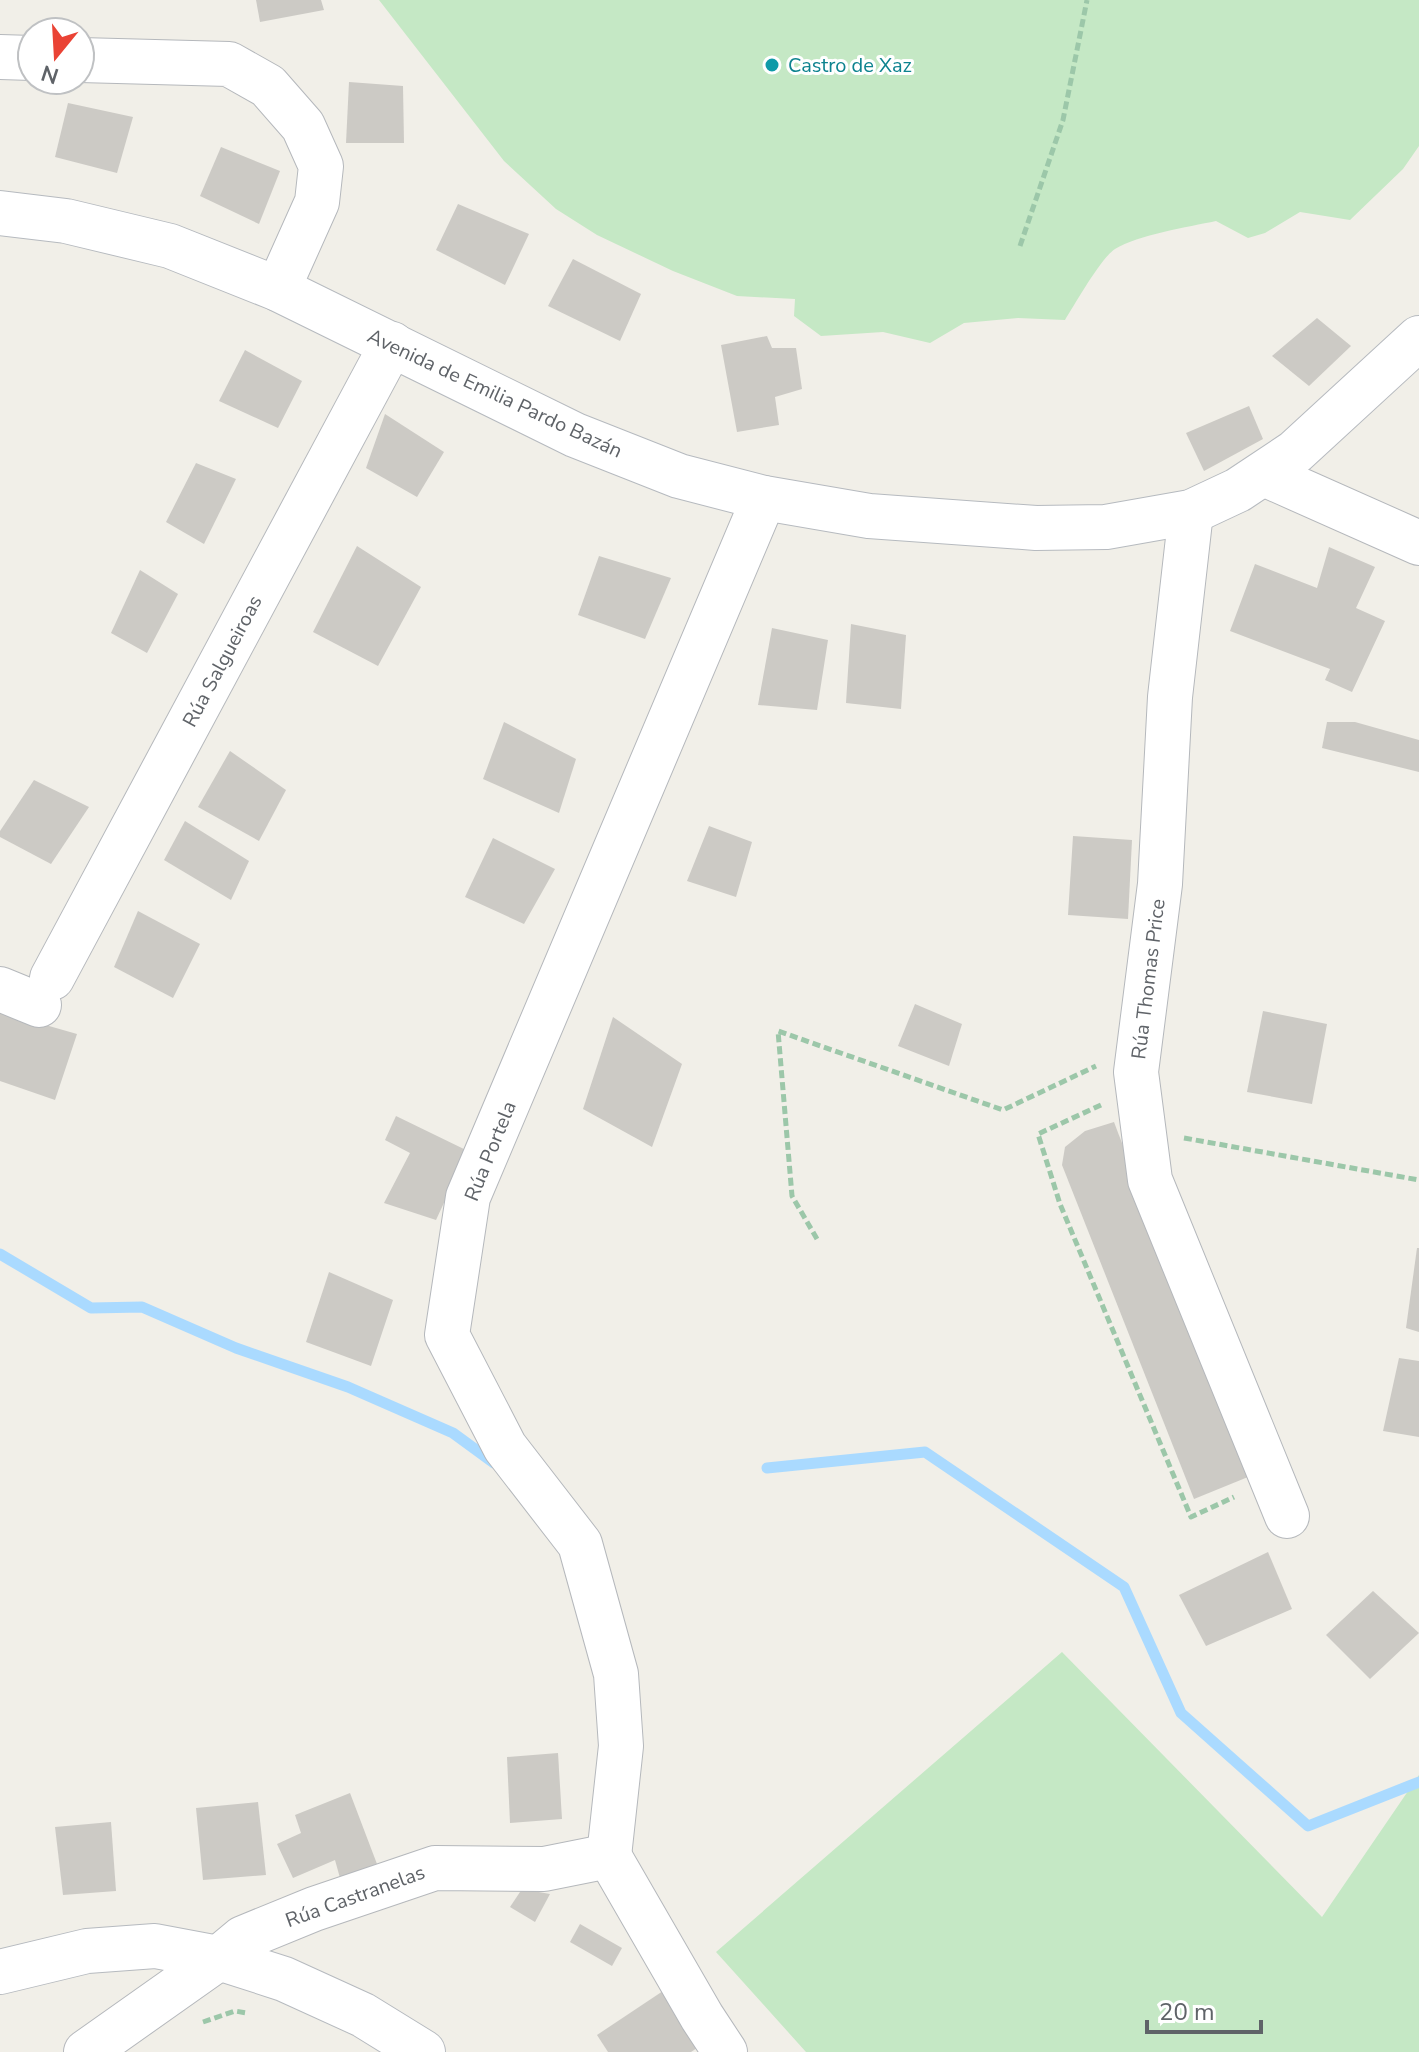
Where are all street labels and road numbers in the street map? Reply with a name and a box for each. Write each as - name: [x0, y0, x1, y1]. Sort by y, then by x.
- street label: Avenida de Emilia Pardo Bazán: [363, 322, 627, 465]
- street label: Rúa Salgueiroas: [176, 591, 269, 732]
- street label: Rúa Thomas Price: [1125, 897, 1172, 1061]
- street label: Rúa Portela: [458, 1097, 523, 1205]
- street label: Rúa Castranelas: [282, 1859, 429, 1934]

